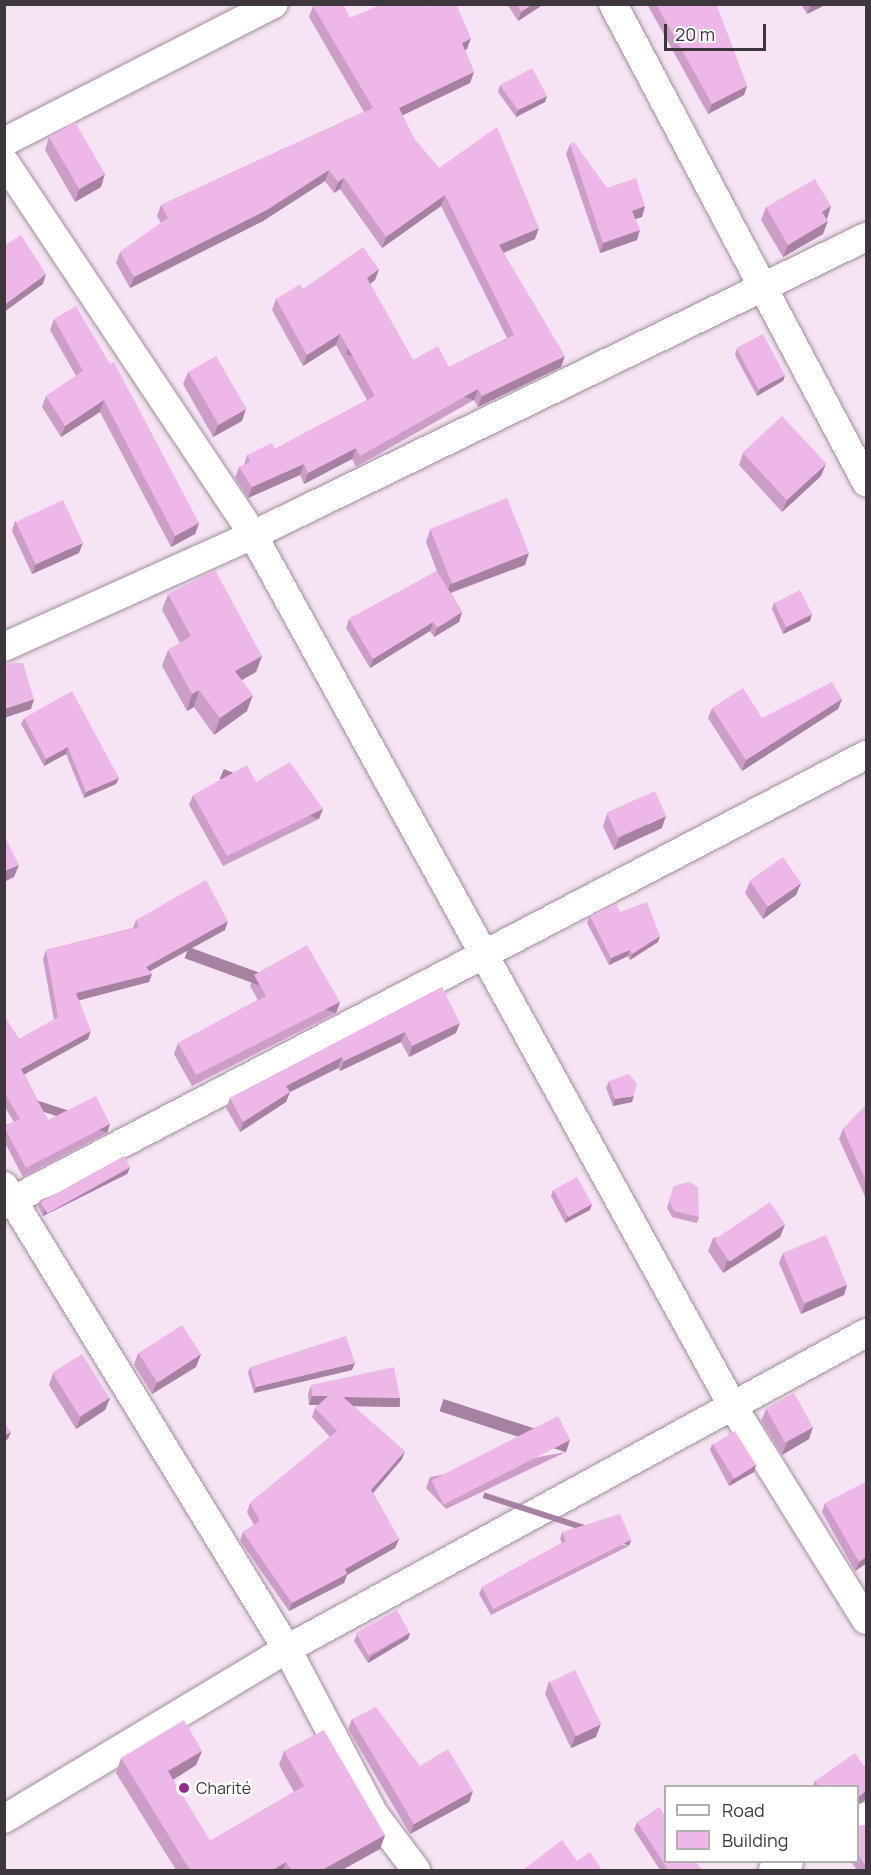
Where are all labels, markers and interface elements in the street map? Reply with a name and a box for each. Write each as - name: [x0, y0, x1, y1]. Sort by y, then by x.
- scale bar: [667, 12, 769, 50]
- text: 20 m: [675, 22, 715, 46]
- place label: Charité: [196, 1778, 251, 1798]
- marker: Charité: [177, 1781, 191, 1795]
- legend: [664, 1785, 859, 1863]
- text: Road: [722, 1798, 765, 1822]
- text: Building: [722, 1828, 788, 1852]

